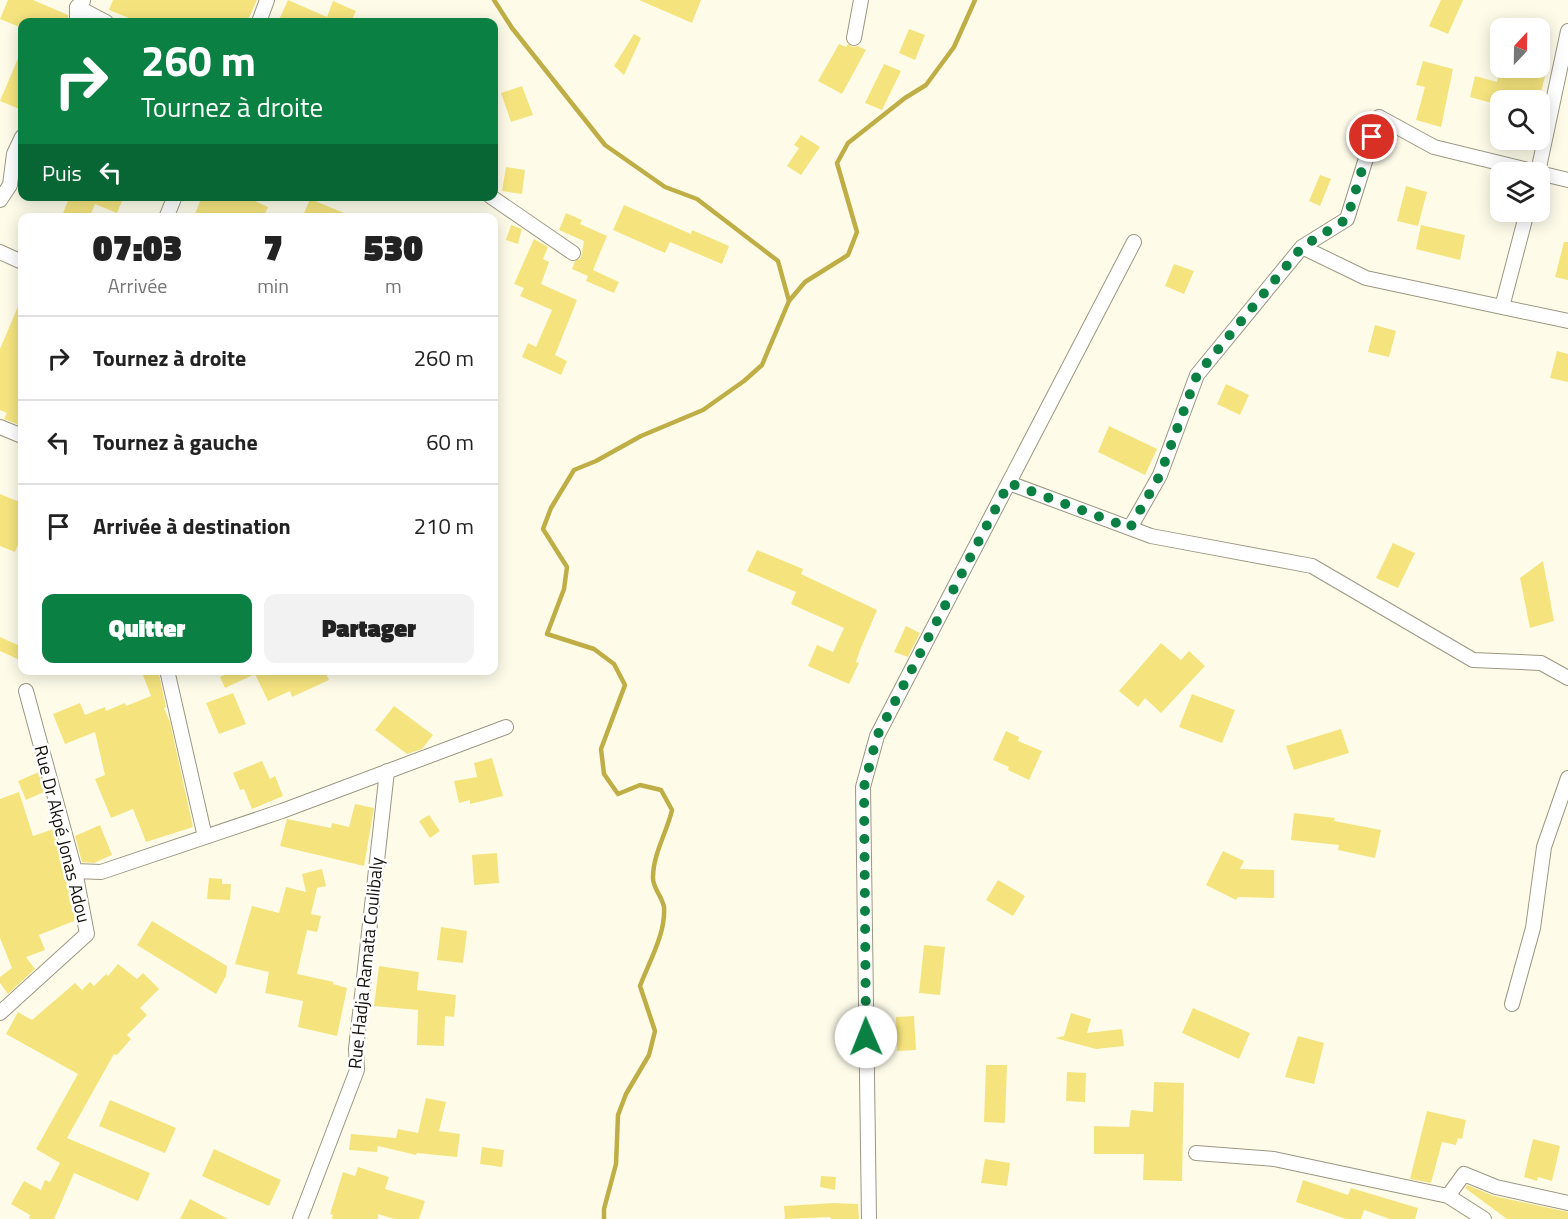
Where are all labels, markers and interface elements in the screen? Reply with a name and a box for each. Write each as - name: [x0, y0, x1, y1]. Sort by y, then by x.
- north arrow: [1490, 18, 1550, 78]
- map controls: [1490, 18, 1550, 222]
- text: 260 m: [141, 28, 256, 92]
- icon: right: [42, 42, 120, 120]
- text: Tournez à droite: [141, 86, 323, 127]
- button: search: [1490, 90, 1550, 150]
- pin: [1346, 111, 1397, 162]
- icon: arrive: [1355, 120, 1388, 153]
- text: Puis: [42, 156, 82, 190]
- icon: left: [94, 156, 127, 189]
- button: layers: [1490, 162, 1550, 222]
- text: 07:03: [93, 220, 182, 275]
- text: 7: [263, 220, 283, 275]
- text: 530: [364, 220, 423, 275]
- text: Arrivée: [108, 270, 167, 301]
- text: min: [257, 270, 289, 301]
- text: m: [385, 270, 402, 301]
- text: Tournez à droite: [93, 341, 246, 375]
- text: 260 m: [414, 341, 474, 375]
- icon: right: [42, 342, 75, 375]
- text: Tournez à gauche: [93, 425, 258, 459]
- text: 60 m: [426, 425, 474, 459]
- icon: left: [42, 426, 75, 459]
- text: Arrivée à destination: [93, 509, 291, 543]
- text: 210 m: [414, 509, 474, 543]
- icon: arrive: [42, 510, 75, 543]
- button: Quitter: [42, 594, 252, 663]
- button: Partager: [264, 594, 474, 663]
- street label: Rue Dr Akpé Jonas Adou: [27, 742, 98, 926]
- street label: Rue Hadja Ramata Coulibaly: [341, 855, 390, 1070]
- position arrow: [834, 1005, 898, 1069]

